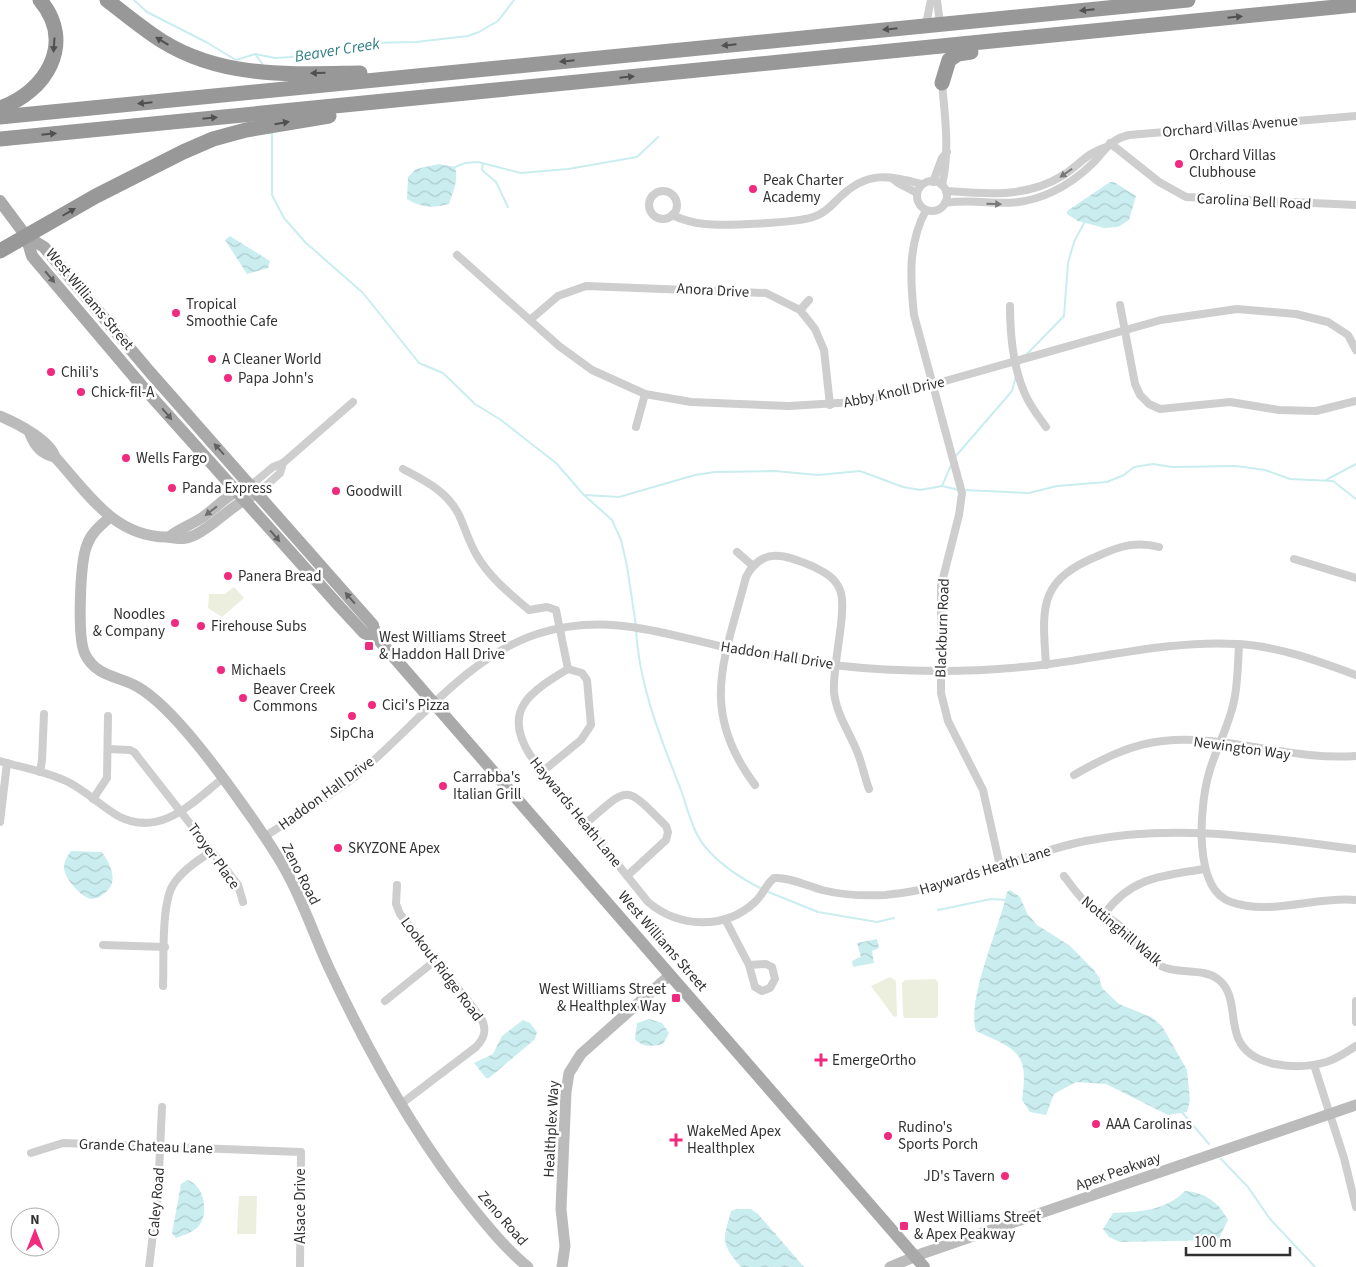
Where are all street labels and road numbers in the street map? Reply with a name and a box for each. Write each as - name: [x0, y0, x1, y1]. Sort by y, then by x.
- street label: Orchard Villas Avenue: [1161, 110, 1299, 143]
- street label: Carolina Bell Road: [1196, 188, 1312, 215]
- street label: West Williams Street: [41, 244, 138, 355]
- street label: Anora Drive: [676, 278, 750, 303]
- street label: Abby Knoll Drive: [842, 372, 947, 413]
- street label: Blackburn Road: [930, 578, 955, 678]
- street label: Haddon Hall Drive: [719, 636, 835, 675]
- street label: Newington Way: [1192, 731, 1292, 766]
- street label: Haddon Hall Drive: [274, 751, 379, 835]
- street label: Haywards Heath Lane: [525, 753, 627, 872]
- street label: Troyer Place: [182, 819, 245, 894]
- street label: Zeno Road: [276, 840, 325, 909]
- street label: Haywards Heath Lane: [917, 841, 1053, 900]
- street label: West Williams Street: [613, 887, 712, 996]
- street label: Nottinghill Walk: [1077, 891, 1167, 972]
- street label: Lookout Ridge Road: [395, 913, 488, 1026]
- street label: Healthplex Way: [538, 1080, 565, 1178]
- street label: Grande Chateau Lane: [79, 1134, 213, 1159]
- street label: Apex Peakway: [1073, 1147, 1164, 1196]
- street label: Caley Road: [143, 1166, 170, 1238]
- street label: Alsace Drive: [290, 1168, 311, 1244]
- street label: Zeno Road: [473, 1186, 532, 1250]

